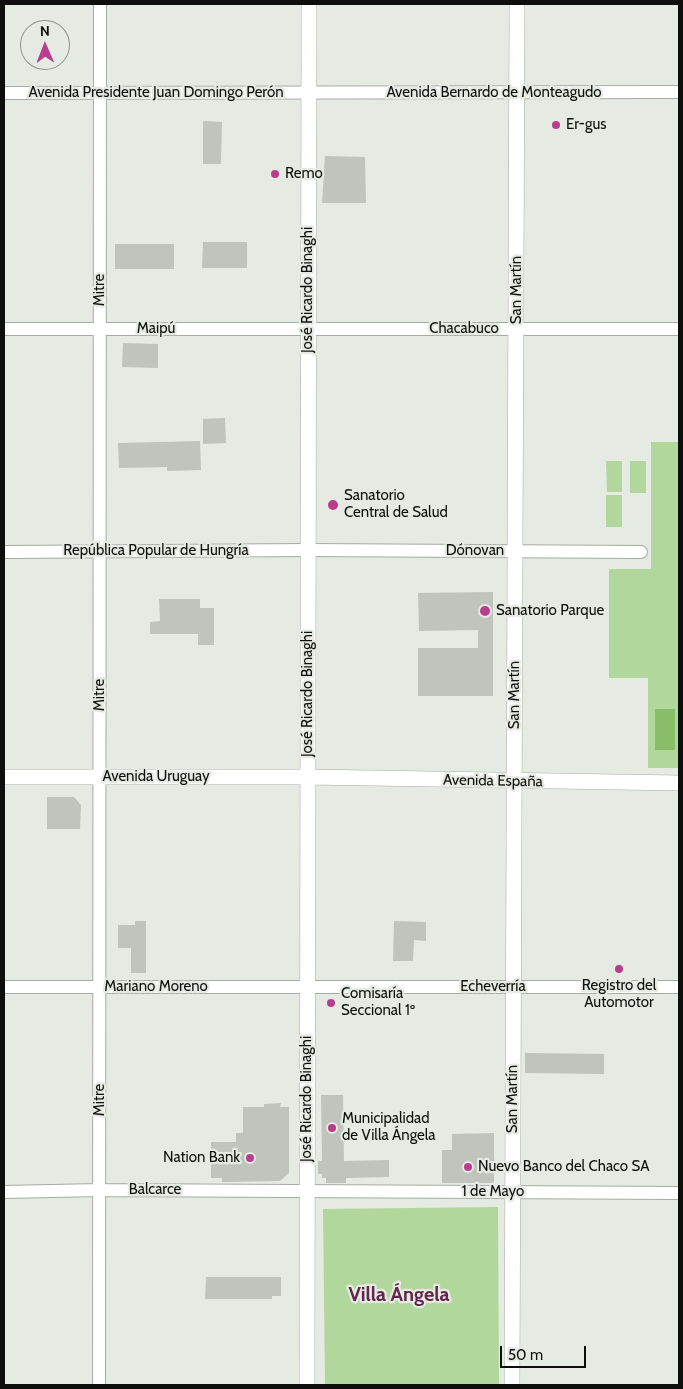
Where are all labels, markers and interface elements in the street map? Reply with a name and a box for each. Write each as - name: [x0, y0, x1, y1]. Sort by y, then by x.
- north arrow: [20, 20, 70, 70]
- text: N: [40, 22, 50, 40]
- street label: Avenida Presidente Juan Domingo Perón: [28, 84, 284, 102]
- street label: Avenida Bernardo de Monteagudo: [386, 84, 602, 102]
- place label: Er-gus: [566, 116, 606, 134]
- marker: Er-gus: [550, 119, 562, 131]
- place label: Remo: [285, 165, 323, 183]
- marker: Remo: [269, 168, 281, 180]
- street label: José Ricardo Binaghi: [299, 227, 317, 353]
- street label: San Martín: [508, 256, 526, 324]
- street label: Mitre: [91, 274, 109, 306]
- street label: Maipú: [137, 320, 175, 338]
- street label: Chacabuco: [429, 320, 499, 338]
- place label: Sanatorio Central de Salud: [344, 487, 448, 522]
- marker: Sanatorio Central de Salud: [326, 498, 340, 512]
- street label: República Popular de Hungría: [63, 542, 249, 560]
- street label: Dónovan: [446, 542, 504, 560]
- place label: Sanatorio Parque: [496, 602, 604, 620]
- marker: Sanatorio Parque: [478, 604, 492, 618]
- street label: José Ricardo Binaghi: [299, 631, 317, 757]
- street label: San Martín: [506, 661, 524, 729]
- street label: Mitre: [91, 679, 109, 711]
- street label: Avenida Uruguay: [102, 768, 210, 786]
- street label: Avenida España: [443, 771, 543, 791]
- marker: Registro del Automotor: [613, 963, 625, 975]
- place label: Registro del Automotor: [582, 977, 656, 1012]
- street label: Mariano Moreno: [104, 978, 208, 996]
- street label: Echeverría: [460, 978, 526, 996]
- place label: Comisaría Seccional 1º: [341, 985, 415, 1020]
- marker: Comisaría Seccional 1º: [325, 997, 337, 1009]
- street label: José Ricardo Binaghi: [298, 1036, 316, 1162]
- street label: San Martín: [504, 1065, 522, 1133]
- street label: Mitre: [91, 1084, 109, 1116]
- place label: Municipalidad de Villa Ángela: [342, 1110, 436, 1145]
- marker: Municipalidad de Villa Ángela: [326, 1122, 338, 1134]
- place label: Nation Bank: [163, 1149, 240, 1167]
- marker: Nation Bank: [244, 1152, 256, 1164]
- place label: Nuevo Banco del Chaco SA: [478, 1158, 649, 1176]
- marker: Nuevo Banco del Chaco SA: [462, 1161, 474, 1173]
- street label: Balcarce: [129, 1181, 181, 1199]
- street label: 1 de Mayo: [462, 1183, 524, 1201]
- district label: Villa Ángela: [348, 1283, 450, 1307]
- scale bar: [503, 1336, 589, 1368]
- text: 50 m: [508, 1346, 543, 1364]

